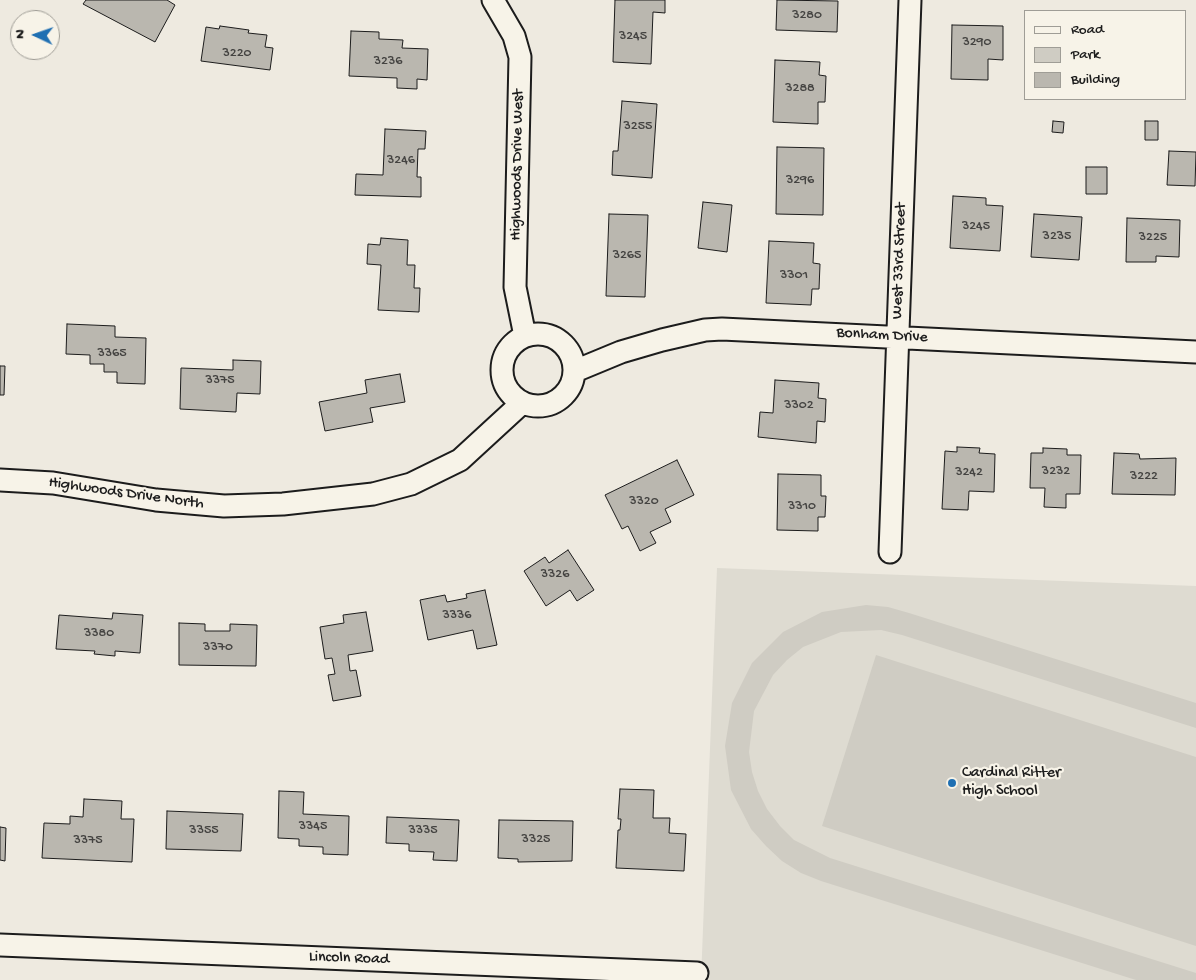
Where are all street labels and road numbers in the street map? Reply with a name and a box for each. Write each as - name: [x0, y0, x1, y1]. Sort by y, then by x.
- street label: Highwoods Drive West: [507, 89, 529, 241]
- street label: West 33rd Street: [888, 203, 912, 319]
- street label: Bonham Drive: [836, 324, 928, 348]
- street label: Highwoods Drive North: [47, 474, 205, 514]
- street label: Lincoln Road: [308, 948, 390, 970]

